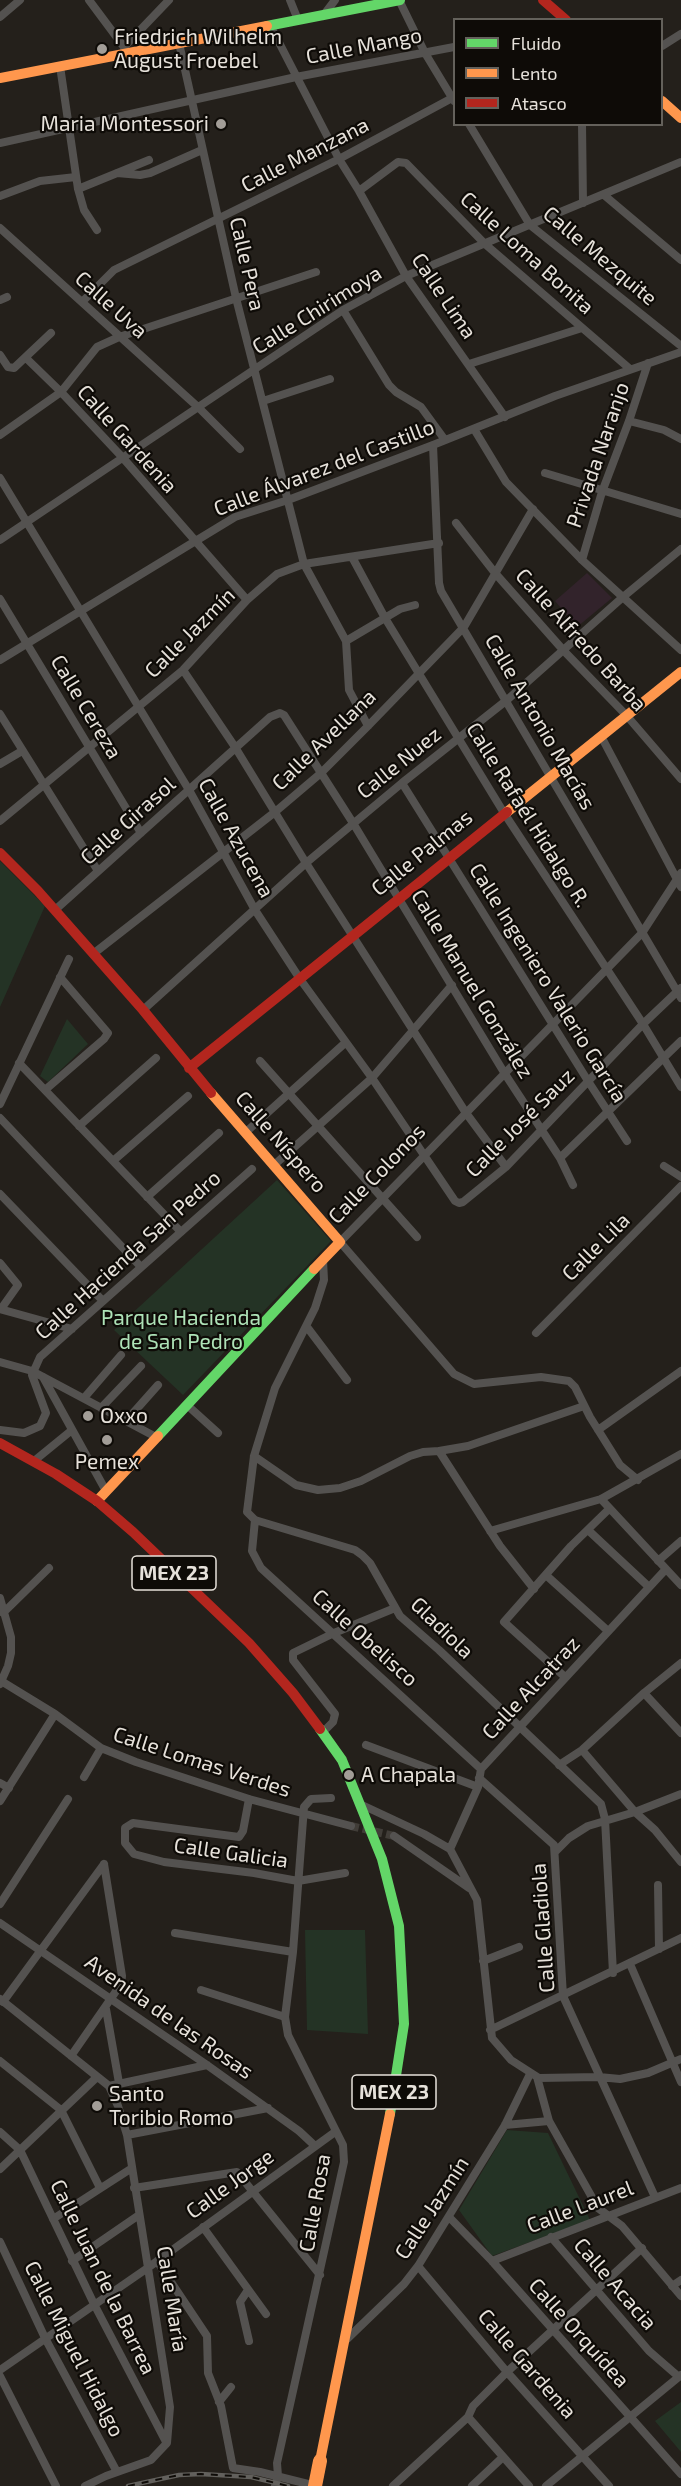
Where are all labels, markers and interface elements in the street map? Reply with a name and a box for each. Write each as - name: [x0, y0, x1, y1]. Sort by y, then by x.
- legend: [453, 18, 663, 126]
- street label: Calle Mango: [304, 22, 424, 70]
- place label: Friedrich Wilhelm August Froebel: [114, 24, 282, 74]
- text: Fluido: [511, 32, 561, 54]
- marker: Friedrich Wilhelm August Froebel: [95, 42, 109, 56]
- text: Lento: [511, 62, 557, 84]
- text: Atasco: [511, 92, 567, 114]
- place label: Maria Montessori: [40, 111, 209, 137]
- street label: Calle Manzana: [237, 112, 373, 198]
- marker: Maria Montessori: [214, 117, 228, 131]
- street label: Calle Loma Bonita: [455, 186, 599, 320]
- street label: Calle Mezquite: [538, 201, 662, 311]
- street label: Calle Pera: [224, 215, 270, 313]
- street label: Calle Lima: [406, 248, 482, 344]
- street label: Calle Chirimoya: [248, 260, 386, 360]
- street label: Calle Uva: [70, 266, 152, 344]
- street label: Privada Naranjo: [561, 379, 635, 531]
- street label: Calle Gardenia: [72, 380, 182, 498]
- street label: Calle Álvarez del Castillo: [210, 414, 438, 522]
- street label: Calle Alfredo Barba: [510, 563, 652, 717]
- street label: Calle Jazmín: [140, 583, 240, 683]
- street label: Calle Antonio Macías: [479, 630, 601, 814]
- street label: Calle Cereza: [45, 650, 127, 764]
- street label: Calle Avellana: [267, 684, 381, 796]
- street label: Calle Rafaél Hidalgo R.: [461, 718, 595, 912]
- street label: Calle Nuez: [352, 722, 446, 804]
- street label: Calle Girasol: [75, 772, 181, 870]
- street label: Calle Azucena: [193, 774, 279, 902]
- street label: Calle Palmas: [366, 805, 478, 901]
- street label: Calle Ingeniero Valerio García: [464, 859, 632, 1107]
- street label: Calle Manuel González: [406, 885, 538, 1083]
- street label: Calle José Sauz: [460, 1063, 580, 1183]
- street label: Calle Níspero: [230, 1086, 332, 1198]
- street label: Calle Colonos: [323, 1119, 431, 1229]
- street label: Calle Hacienda San Pedro: [30, 1165, 226, 1345]
- street label: Calle Lila: [557, 1208, 635, 1286]
- park label: Parque Hacienda de San Pedro: [101, 1305, 261, 1355]
- place label: Oxxo: [100, 1403, 148, 1429]
- marker: Oxxo: [81, 1409, 95, 1423]
- marker: Pemex: [100, 1433, 114, 1447]
- place label: Pemex: [75, 1449, 139, 1475]
- road number: MEX 23: [132, 1556, 216, 1590]
- street label: Calle Obelisco: [307, 1584, 423, 1692]
- street label: Gladiola: [405, 1592, 479, 1664]
- street label: Calle Alcatraz: [477, 1631, 585, 1745]
- street label: Calle Lomas Verdes: [110, 1721, 294, 1803]
- place label: A Chapala: [361, 1762, 456, 1788]
- marker: A Chapala: [342, 1768, 356, 1782]
- street label: Calle Galicia: [172, 1833, 290, 1873]
- street label: Calle Gladiola: [526, 1862, 560, 1994]
- street label: Avenida de las Rosas: [80, 1950, 258, 2084]
- road number: MEX 23: [352, 2075, 436, 2109]
- place label: Santo Toribio Romo: [109, 2081, 233, 2131]
- marker: Santo Toribio Romo: [90, 2099, 104, 2113]
- street label: Calle Jorge: [181, 2144, 279, 2224]
- street label: Calle Rosa: [294, 2152, 336, 2254]
- street label: Calle Jazmín: [390, 2152, 474, 2264]
- street label: Calle Juan de la Barrea: [45, 2175, 161, 2379]
- street label: Calle Laurel: [523, 2175, 637, 2239]
- street label: Calle Acacia: [568, 2233, 662, 2335]
- street label: Calle María: [151, 2244, 193, 2354]
- street label: Calle Miguel Hidalgo: [19, 2257, 129, 2441]
- street label: Calle Orquídea: [523, 2273, 635, 2393]
- street label: Calle Gardenia: [473, 2304, 581, 2424]

